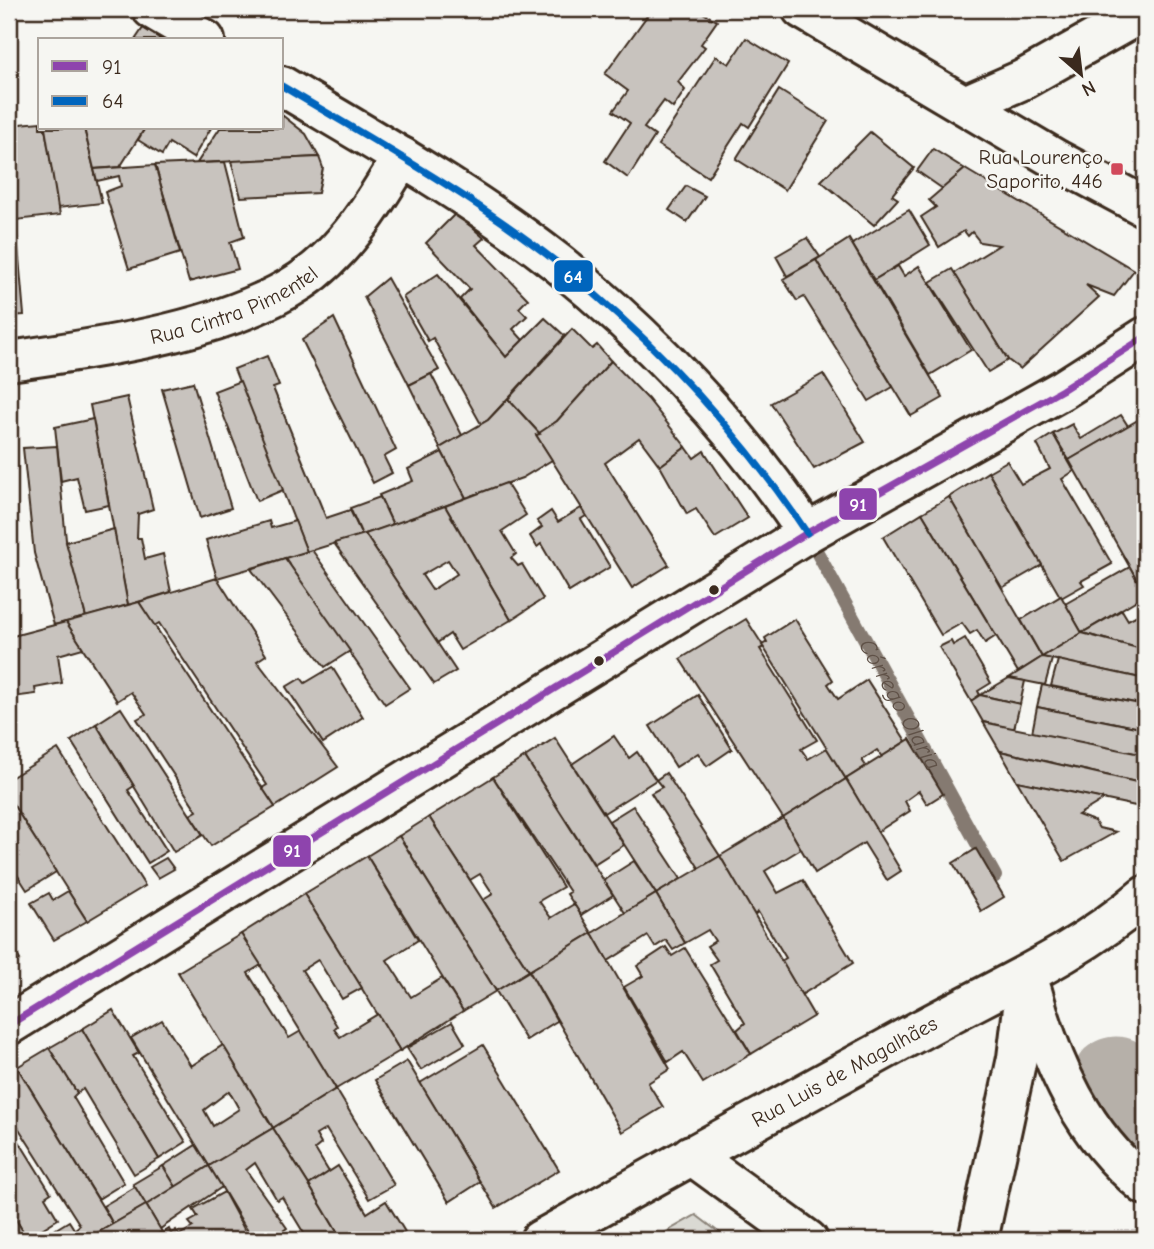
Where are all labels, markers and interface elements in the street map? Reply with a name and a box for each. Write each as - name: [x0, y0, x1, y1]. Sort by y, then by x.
- legend: [38, 38, 284, 130]
- north arrow: [1046, 38, 1116, 108]
- text: 91: [102, 55, 121, 79]
- text: N: [1078, 76, 1099, 101]
- text: 64: [102, 89, 124, 113]
- place label: Rua Lourenço Saporito, 446: [979, 145, 1103, 193]
- marker: Rua Lourenço Saporito, 446: [1109, 161, 1125, 177]
- line badge: 64: [553, 259, 594, 293]
- street label: Rua Cintra Pimentel: [148, 261, 322, 349]
- text: 64: [564, 266, 583, 288]
- line badge: 91: [838, 487, 878, 521]
- text: 91: [849, 494, 867, 516]
- unlabelled marker: [707, 583, 721, 597]
- water label: Córrego Olaria: [854, 634, 947, 774]
- unlabelled marker: [592, 654, 606, 668]
- line badge: 91: [272, 834, 312, 868]
- text: 91: [283, 840, 301, 862]
- street label: Rua Luis de Magalhães: [748, 1011, 941, 1132]

